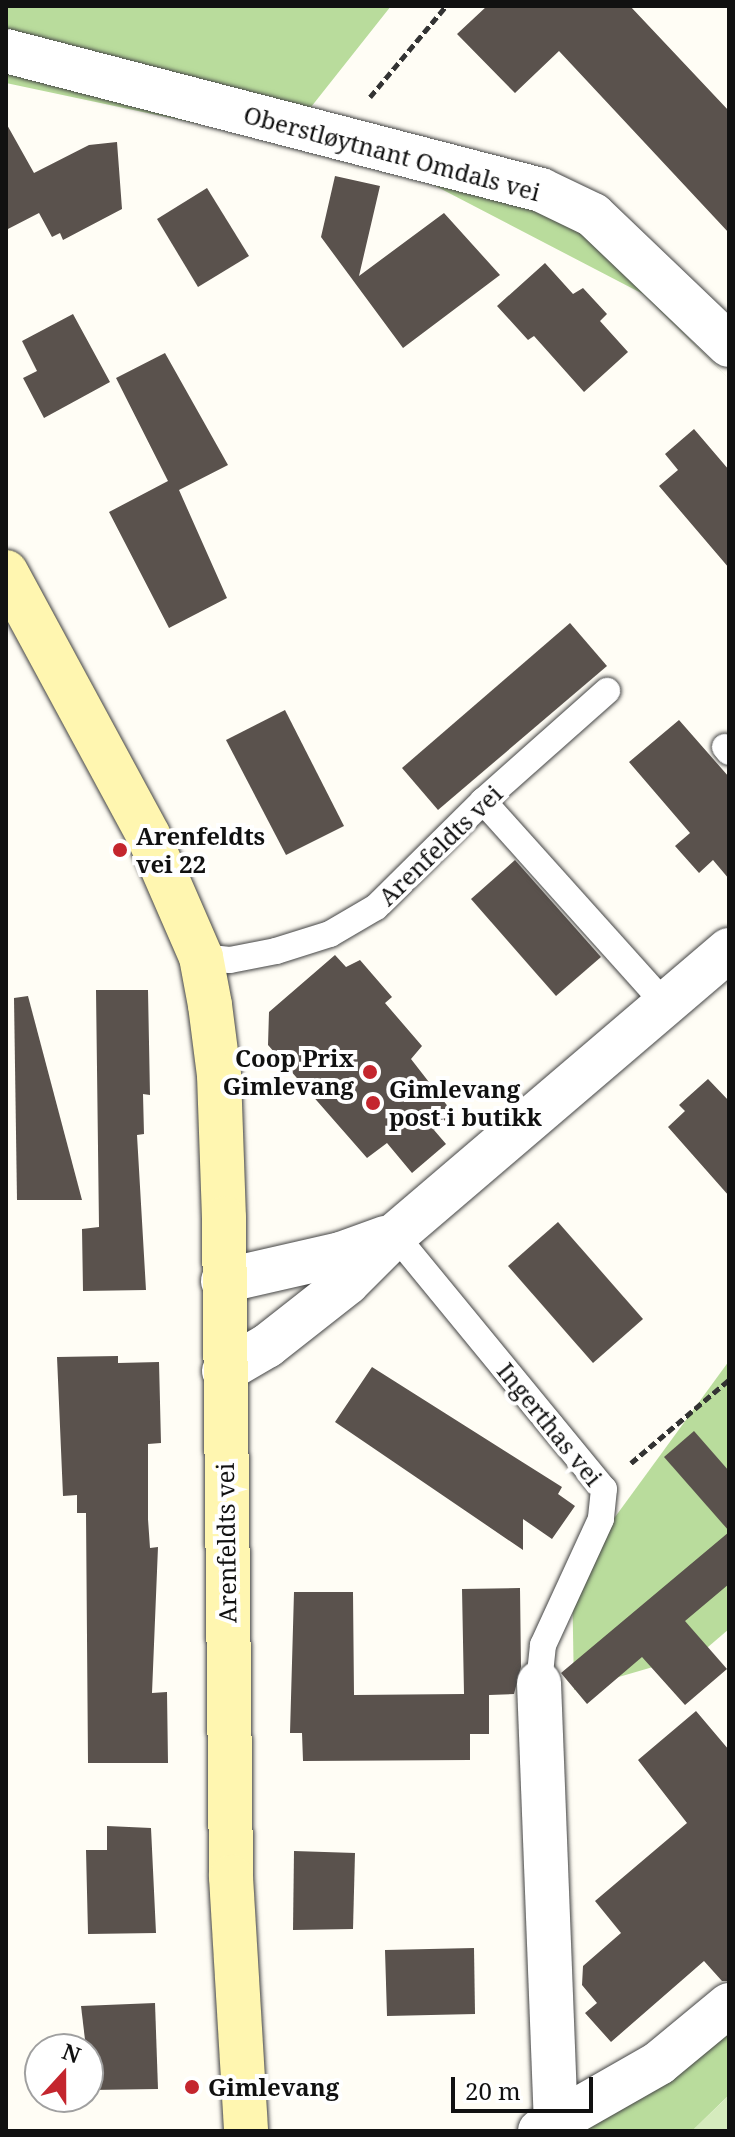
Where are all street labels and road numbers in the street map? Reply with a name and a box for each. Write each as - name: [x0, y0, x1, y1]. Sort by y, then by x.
- street label: Oberstløytnant Omdals vei: [241, 100, 543, 206]
- street label: Arenfeldts vei: [372, 779, 508, 911]
- street label: Ingerthas vei: [492, 1357, 608, 1491]
- street label: Arenfeldts vei: [210, 1463, 242, 1623]

